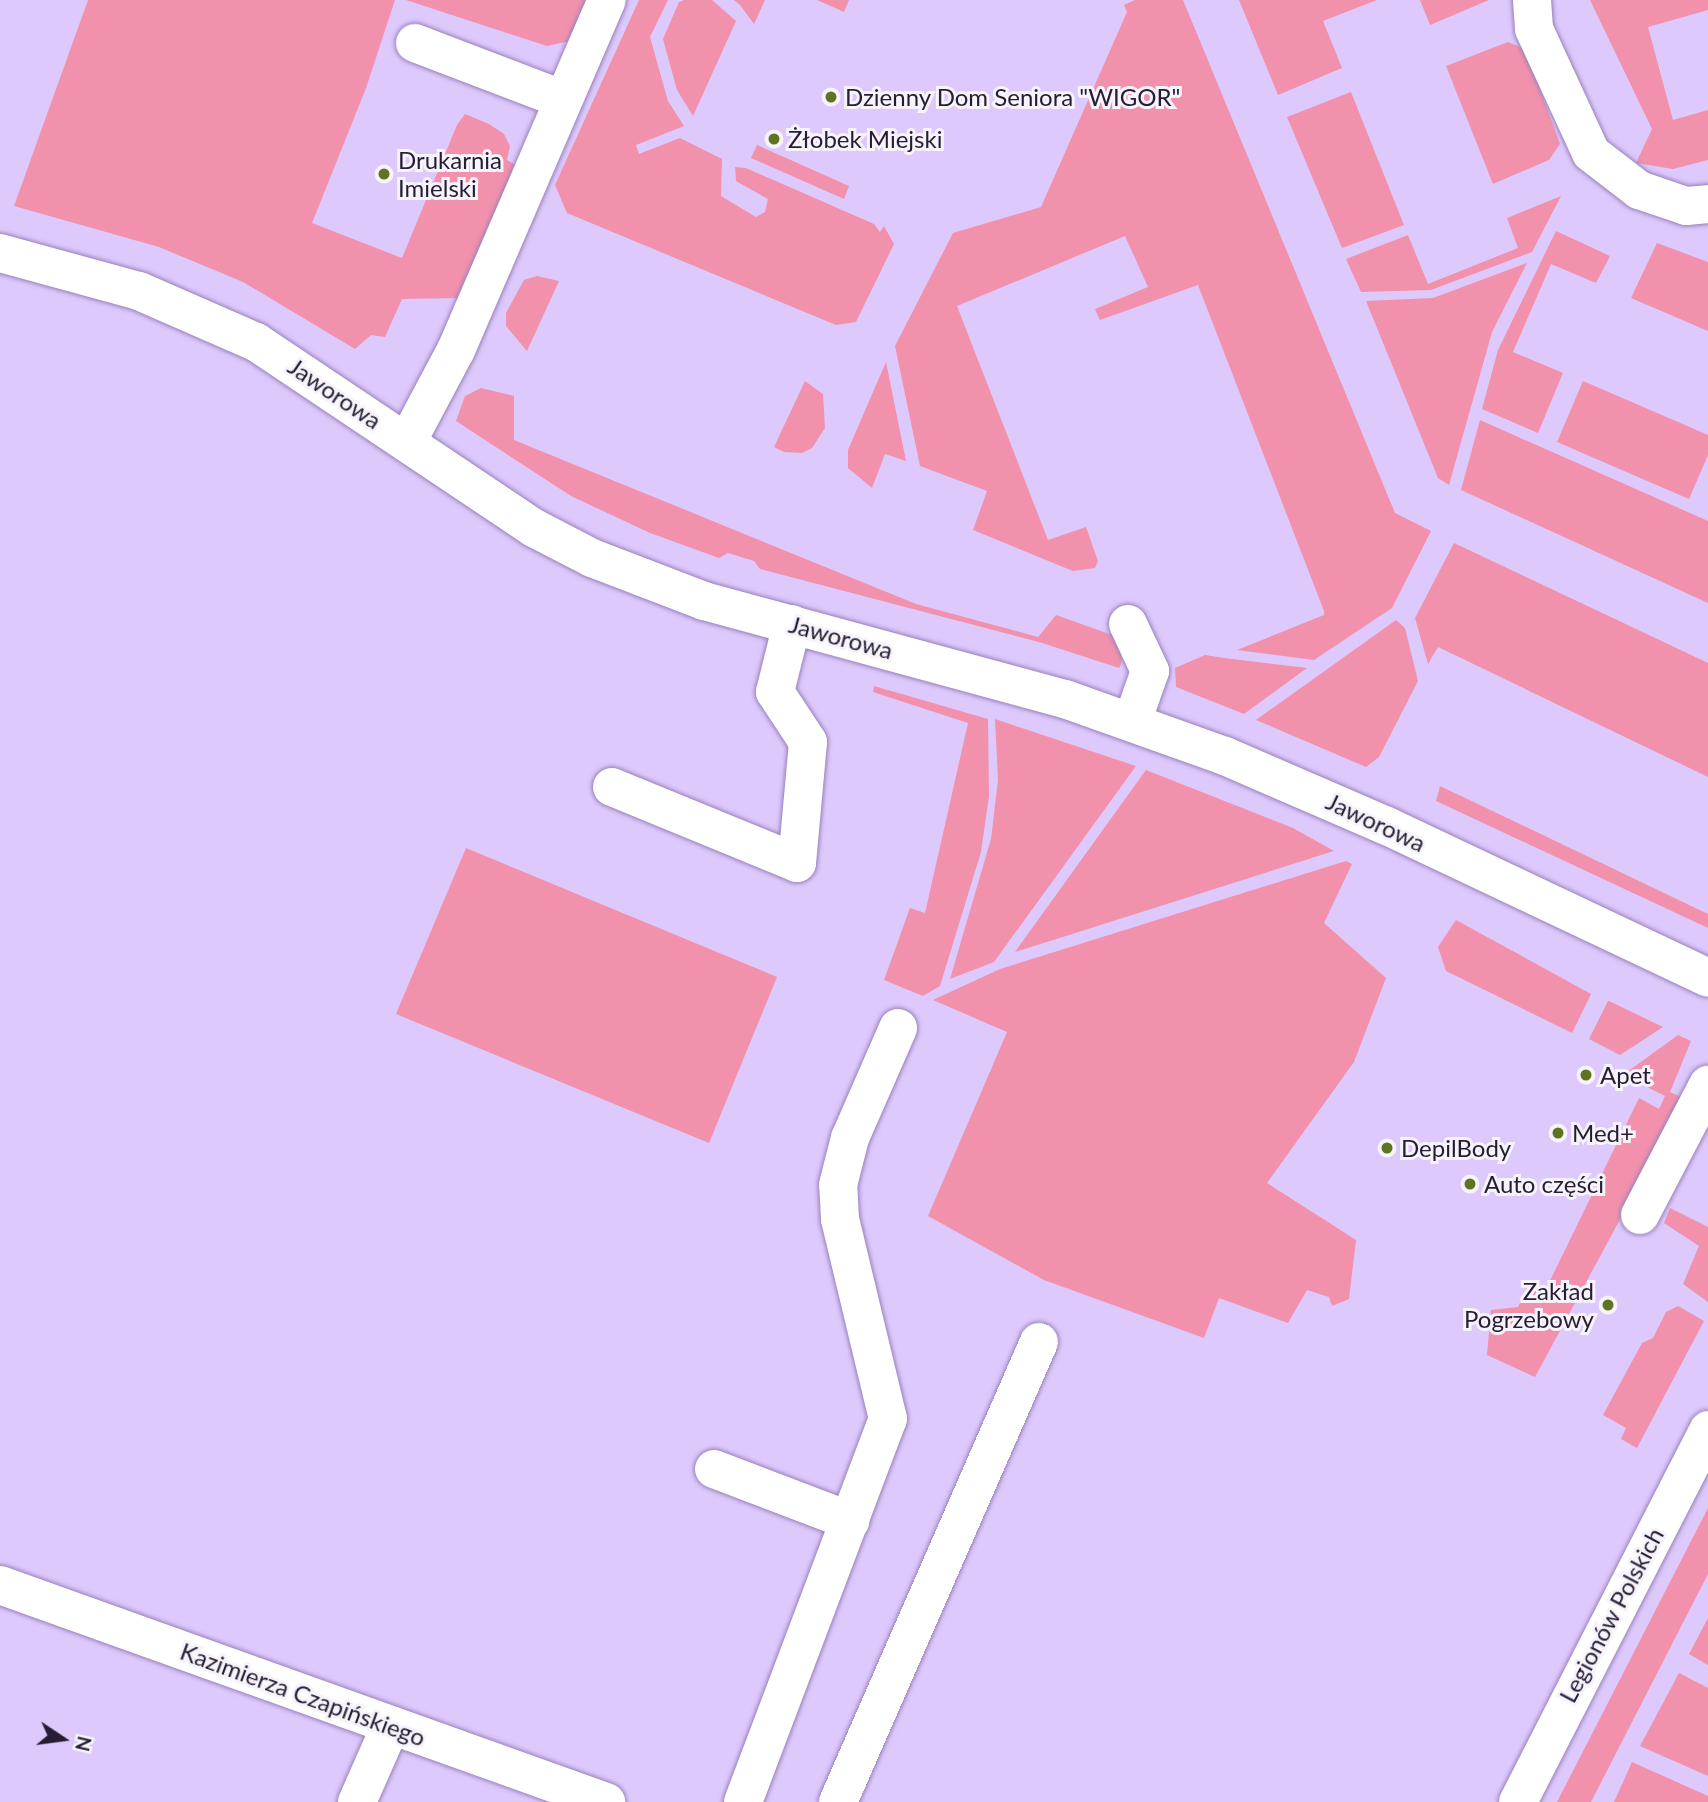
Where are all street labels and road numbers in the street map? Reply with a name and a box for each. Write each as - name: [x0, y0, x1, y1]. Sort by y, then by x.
- street label: Jaworowa: [283, 351, 387, 435]
- street label: Jaworowa: [786, 609, 896, 665]
- street label: Jaworowa: [1322, 787, 1430, 857]
- street label: Legionów Polskich: [1553, 1523, 1669, 1707]
- street label: Kazimierza Czapińskiego: [177, 1636, 429, 1752]

